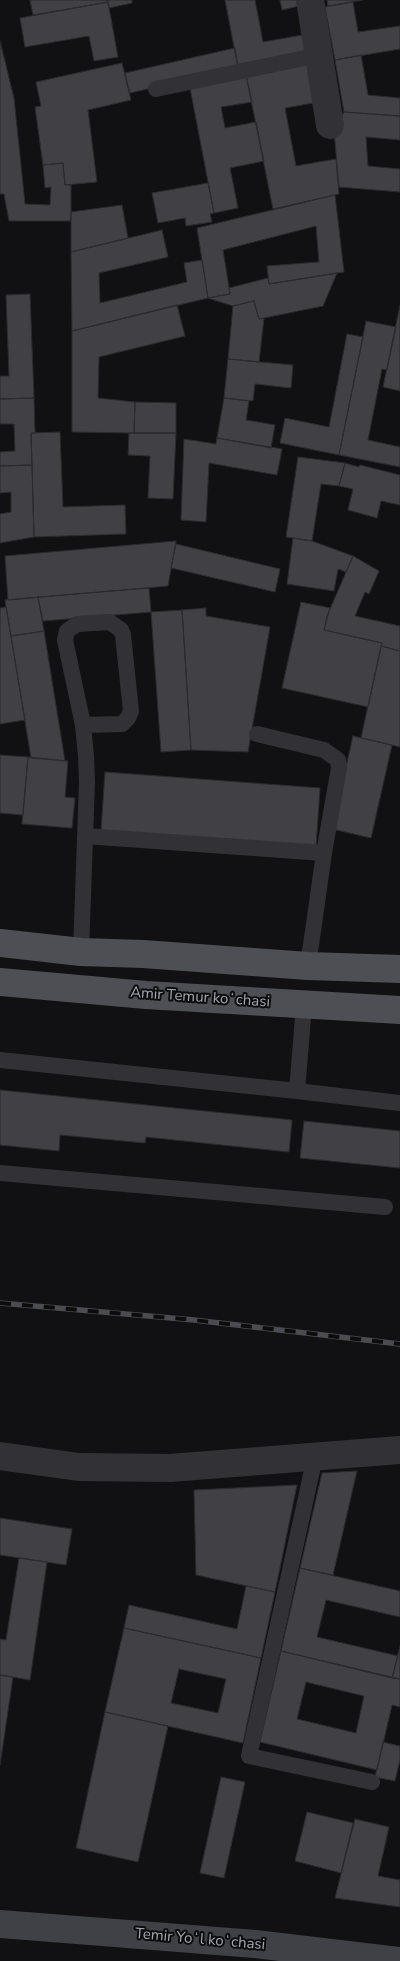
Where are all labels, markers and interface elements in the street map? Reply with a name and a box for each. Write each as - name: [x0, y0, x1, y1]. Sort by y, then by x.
- street label: Amir Temur koʻchasi: [130, 984, 270, 1012]
- street label: Temir Yoʻl koʻchasi: [134, 1925, 266, 1955]

